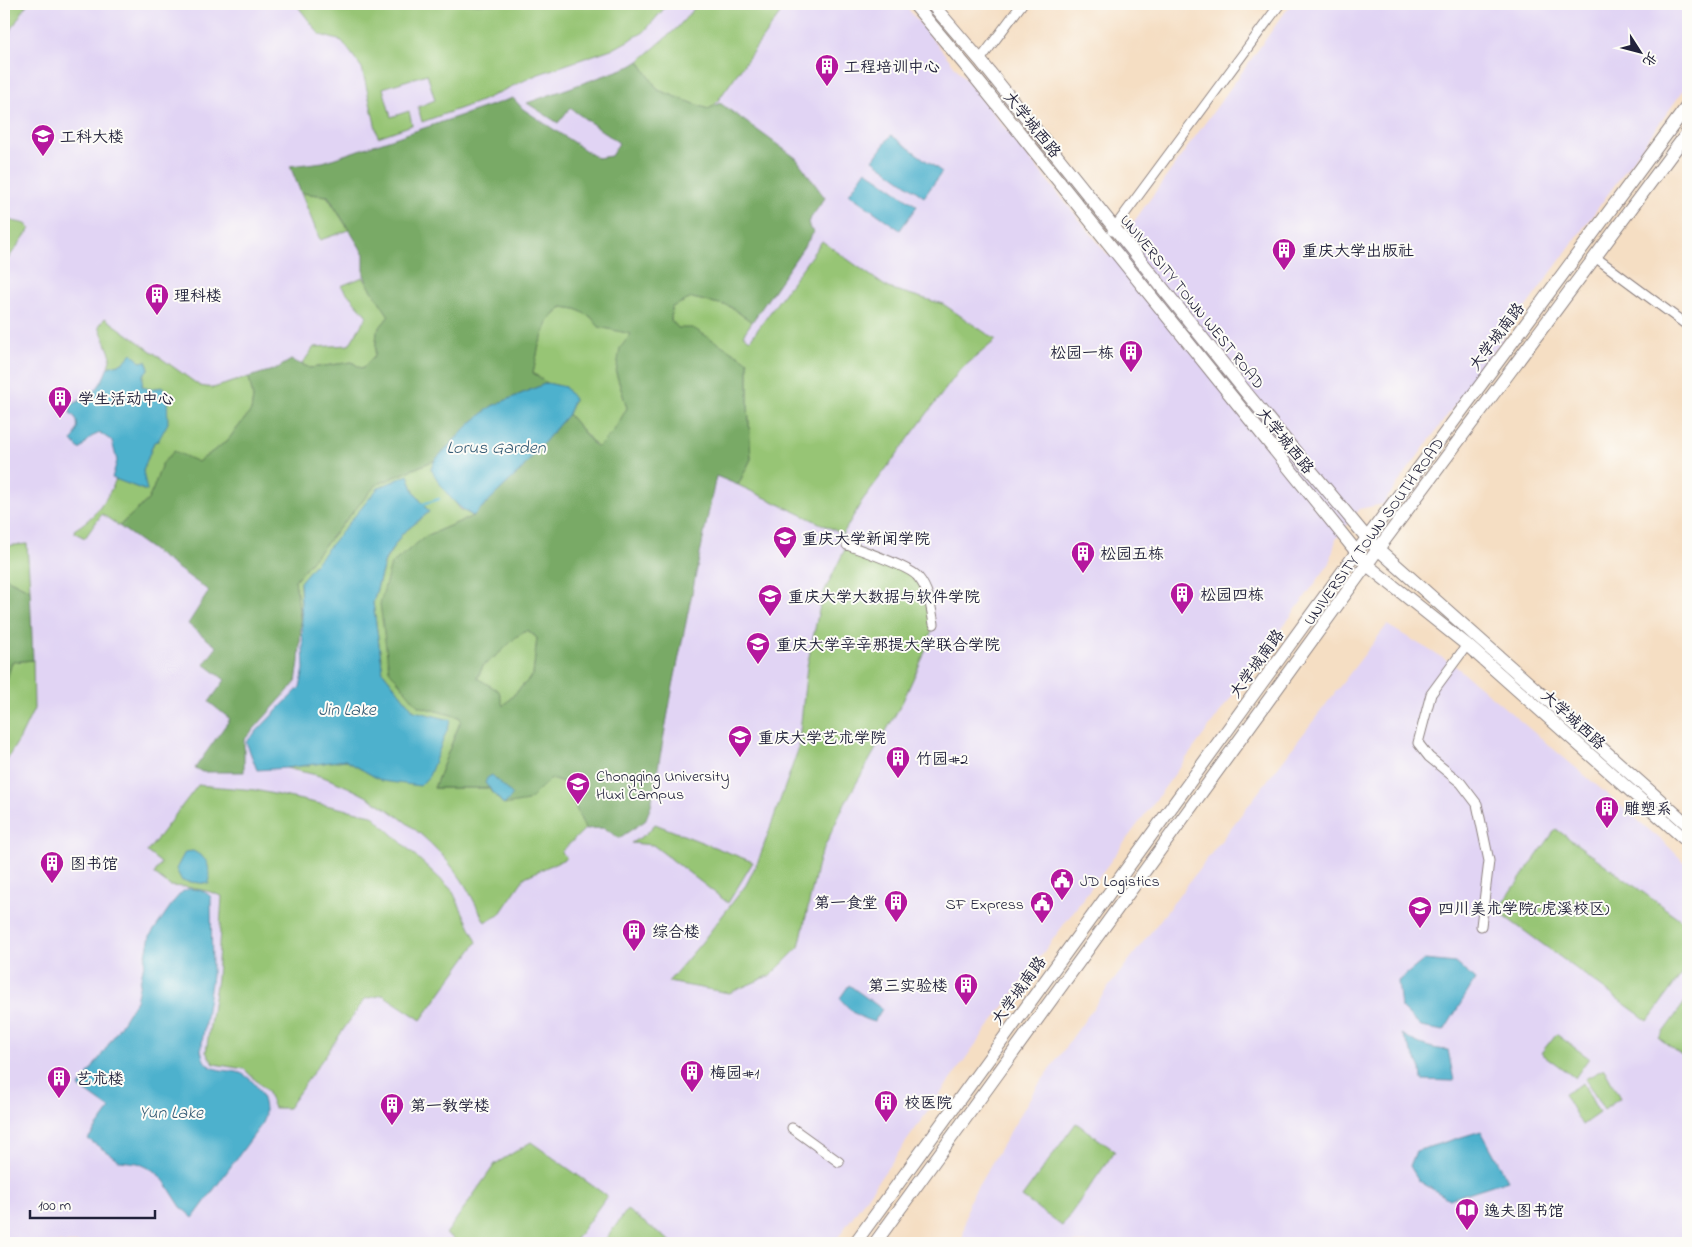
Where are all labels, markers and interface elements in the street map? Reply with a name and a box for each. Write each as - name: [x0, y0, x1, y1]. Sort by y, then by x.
- north arrow: [1614, 28, 1664, 78]
- text: 北: [1637, 47, 1662, 71]
- building icon: 工程培训中心: [814, 53, 840, 87]
- place label: 工程培训中心: [844, 56, 940, 80]
- street label: 大学城西路: [997, 87, 1066, 164]
- school or university icon: 工科大楼: [30, 123, 56, 157]
- place label: 工科大楼: [60, 126, 124, 150]
- street label: UNIVERSITY TOWN WEST ROAD: [1113, 210, 1270, 395]
- building icon: 重庆大学出版社: [1271, 237, 1297, 271]
- place label: 重庆大学出版社: [1302, 240, 1414, 264]
- building icon: 理科楼: [144, 282, 170, 316]
- place label: 理科楼: [174, 285, 222, 309]
- street label: 大学城南路: [1464, 298, 1531, 376]
- building icon: 松园一栋: [1118, 339, 1144, 373]
- place label: 松园一栋: [1050, 342, 1114, 366]
- building icon: 学生活动中心: [47, 385, 73, 419]
- place label: 学生活动中心: [78, 388, 174, 412]
- street label: 大学城西路: [1250, 403, 1319, 480]
- street label: UNIVERSITY TOWN SOUTH ROAD: [1298, 433, 1451, 631]
- water label: Lorus Garden: [446, 436, 547, 462]
- school or university icon: 重庆大学新闻学院: [772, 525, 798, 559]
- place label: 重庆大学新闻学院: [802, 528, 930, 552]
- building icon: 松园五栋: [1070, 540, 1096, 574]
- place label: 松园五栋: [1100, 543, 1164, 567]
- building icon: 松园四栋: [1169, 581, 1195, 615]
- school or university icon: 重庆大学大数据与软件学院: [757, 583, 783, 617]
- place label: 松园四栋: [1200, 584, 1264, 608]
- place label: 重庆大学大数据与软件学院: [788, 586, 980, 610]
- street label: 大学城南路: [1224, 625, 1291, 704]
- school or university icon: 重庆大学辛辛那提大学联合学院: [745, 631, 771, 665]
- place label: 重庆大学辛辛那提大学联合学院: [776, 634, 1000, 658]
- street label: 大学城西路: [1535, 685, 1610, 756]
- water label: Jin Lake: [318, 698, 377, 724]
- school or university icon: 重庆大学艺术学院: [727, 724, 753, 758]
- place label: 重庆大学艺术学院: [758, 727, 886, 751]
- building icon: 竹园#2: [885, 745, 911, 779]
- place label: 竹园#2: [916, 748, 968, 772]
- place label: Chongqing University Huxi Campus: [596, 765, 729, 807]
- school or university icon: Chongqing University Huxi Campus: [565, 771, 591, 805]
- building icon: 雕塑系: [1594, 795, 1620, 829]
- place label: 雕塑系: [1624, 798, 1672, 822]
- building icon: 图书馆: [39, 850, 65, 884]
- place label: 图书馆: [70, 853, 118, 877]
- public building icon: JD Logistics: [1049, 867, 1075, 901]
- place label: JD Logistics: [1080, 870, 1160, 894]
- building icon: 第一食堂: [883, 889, 909, 923]
- public building icon: SF Express: [1029, 890, 1055, 924]
- place label: 第一食堂: [814, 892, 878, 916]
- place label: SF Express: [945, 893, 1024, 917]
- school or university icon: 四川美术学院(虎溪校区): [1407, 895, 1433, 929]
- place label: 四川美术学院(虎溪校区): [1438, 898, 1610, 922]
- building icon: 综合楼: [621, 918, 647, 952]
- place label: 综合楼: [652, 921, 700, 945]
- street label: 大学城南路: [986, 952, 1053, 1031]
- building icon: 第三实验楼: [953, 972, 979, 1006]
- place label: 第三实验楼: [868, 975, 948, 999]
- building icon: 梅园#1: [679, 1059, 705, 1093]
- place label: 梅园#1: [710, 1062, 759, 1086]
- building icon: 艺术楼: [46, 1065, 72, 1099]
- place label: 艺术楼: [76, 1068, 124, 1092]
- building icon: 校医院: [873, 1089, 899, 1123]
- building icon: 第一教学楼: [379, 1092, 405, 1126]
- place label: 校医院: [904, 1092, 952, 1116]
- place label: 第一教学楼: [410, 1095, 490, 1119]
- water label: Yun Lake: [139, 1101, 204, 1127]
- scale bar: [30, 1187, 155, 1219]
- text: 100 m: [38, 1195, 71, 1217]
- library icon: 逸夫图书馆: [1454, 1197, 1480, 1231]
- place label: 逸夫图书馆: [1484, 1200, 1564, 1224]

